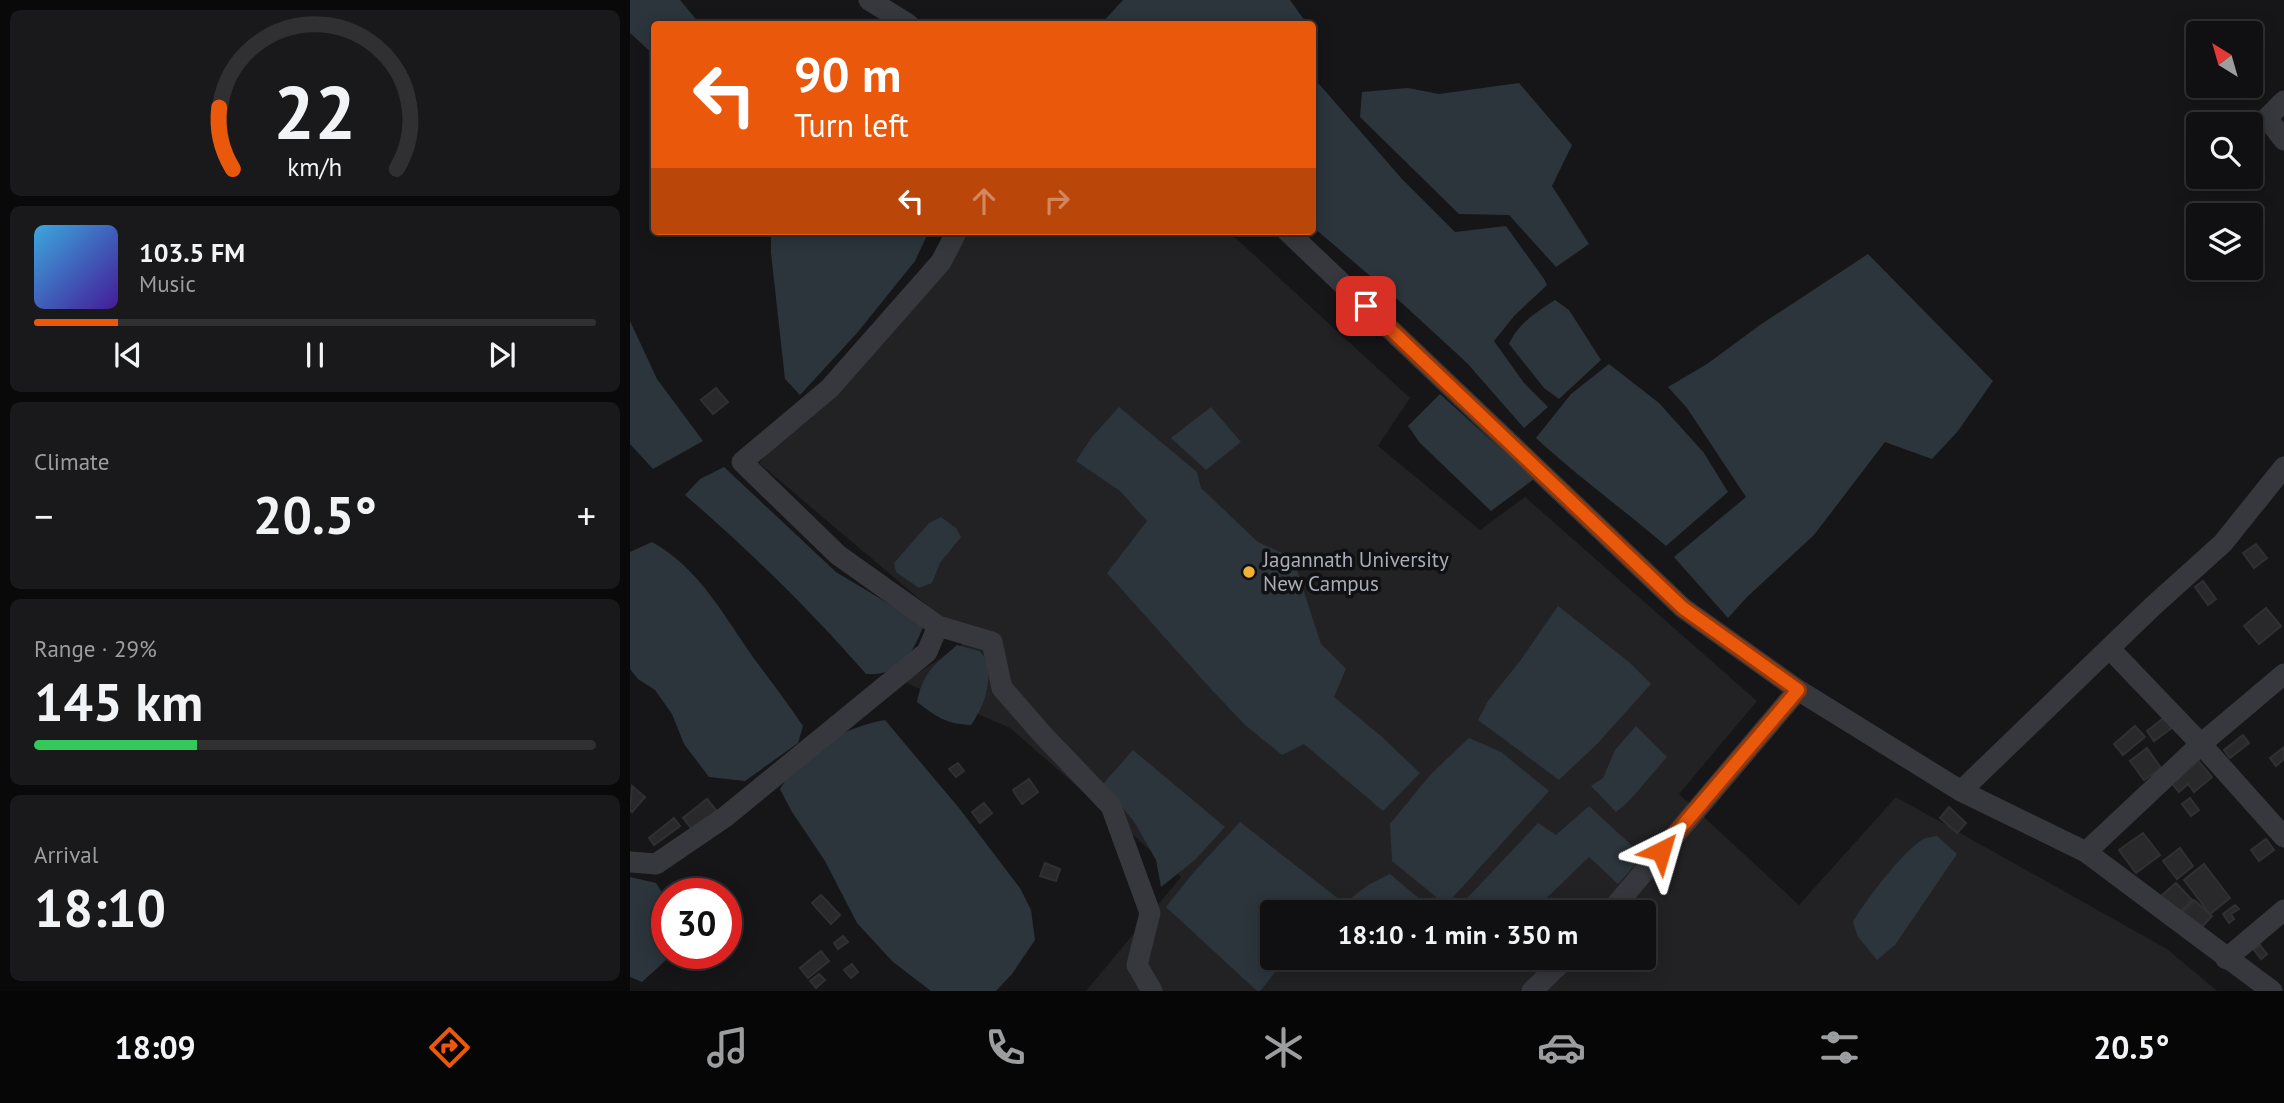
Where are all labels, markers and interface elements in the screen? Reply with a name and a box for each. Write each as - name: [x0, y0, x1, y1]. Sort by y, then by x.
- north arrow: [2186, 21, 2263, 98]
- map controls: [2186, 21, 2263, 280]
- text: 90 m: [794, 42, 901, 106]
- icon: left: [679, 49, 770, 140]
- text: 22: [274, 65, 356, 159]
- text: Turn left: [794, 104, 909, 146]
- button: search: [2186, 112, 2263, 189]
- text: km/h: [288, 151, 342, 183]
- icon: left: [892, 182, 930, 220]
- icon: ahead: [965, 182, 1003, 220]
- icon: right: [1038, 182, 1076, 220]
- button: layers: [2186, 203, 2263, 280]
- text: 103.5 FM: [139, 236, 245, 269]
- text: Music: [139, 269, 196, 298]
- pin: [1336, 276, 1396, 336]
- icon: arrive: [1347, 287, 1385, 325]
- icon: previous: [109, 336, 147, 374]
- icon: pause: [296, 336, 334, 374]
- icon: next: [483, 336, 521, 374]
- text: Climate: [34, 447, 109, 476]
- text: 20.5°: [253, 481, 377, 548]
- text: −: [34, 491, 53, 540]
- text: +: [577, 491, 596, 540]
- place label: Jagannath University New Campus: [1262, 546, 1449, 597]
- marker: Jagannath University New Campus: [1241, 564, 1257, 580]
- text: Range · 29%: [34, 634, 157, 663]
- text: 145 km: [34, 668, 203, 735]
- position arrow: [1624, 814, 1698, 888]
- text: Arrival: [34, 840, 98, 869]
- text: 18:10: [34, 874, 166, 941]
- speed limit sign: 30: [651, 878, 742, 969]
- text: 18:10 · 1 min · 350 m: [1338, 918, 1578, 951]
- icon: directions: [425, 1023, 474, 1072]
- icon: music: [703, 1023, 752, 1072]
- icon: phone: [981, 1023, 1030, 1072]
- icon: climate: [1259, 1023, 1308, 1072]
- icon: car: [1537, 1023, 1586, 1072]
- icon: filters: [1815, 1023, 1864, 1072]
- text: 18:09: [115, 1026, 196, 1068]
- text: 20.5°: [2093, 1026, 2169, 1068]

